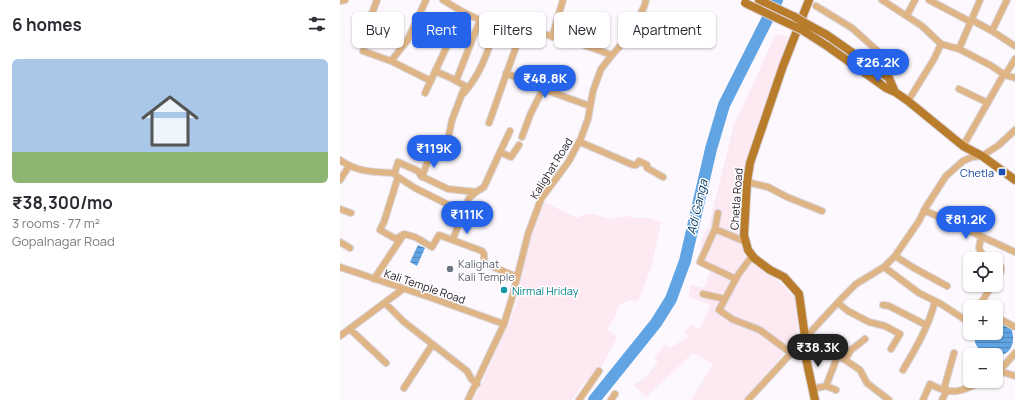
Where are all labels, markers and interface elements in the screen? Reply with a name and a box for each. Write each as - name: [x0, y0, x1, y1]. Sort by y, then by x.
- chip: Buy: [352, 12, 404, 48]
- chip: Rent: [412, 12, 471, 48]
- chip: Filters: [479, 12, 546, 48]
- chip: New: [554, 12, 610, 48]
- chip: Apartment: [618, 12, 716, 48]
- text: 6 homes: [12, 13, 82, 36]
- icon: filters: [306, 13, 328, 35]
- pin: ₹26.2K: [845, 49, 911, 83]
- text: ₹26.2K: [856, 53, 900, 71]
- pin: ₹48.8K: [512, 65, 578, 99]
- text: ₹48.8K: [523, 69, 567, 87]
- icon: home: [134, 85, 206, 157]
- pin: ₹119K: [406, 135, 462, 169]
- street label: Kalighat Road: [526, 135, 576, 201]
- text: ₹119K: [416, 139, 452, 157]
- place label: Chetla: [960, 165, 994, 180]
- street label: Chetla Road: [726, 167, 746, 231]
- marker: Chetla: [997, 167, 1007, 177]
- water label: Adi Ganga: [682, 177, 712, 236]
- text: ₹38,300/mo: [12, 191, 113, 214]
- pin: ₹111K: [439, 201, 495, 235]
- text: ₹111K: [450, 205, 484, 223]
- pin: ₹81.2K: [933, 206, 999, 240]
- text: ₹81.2K: [945, 210, 987, 228]
- text: 3 rooms · 77 m²: [12, 214, 100, 232]
- text: Gopalnagar Road: [12, 232, 115, 250]
- map controls: [963, 252, 1003, 388]
- button: locate: [963, 252, 1003, 292]
- place label: Kalighat Kali Temple: [458, 256, 515, 284]
- marker: Kalighat Kali Temple: [445, 264, 455, 274]
- street label: Kali Temple Road: [382, 265, 468, 307]
- place label: Nirmal Hriday: [512, 283, 579, 298]
- marker: Nirmal Hriday: [499, 285, 509, 295]
- button: +: [963, 300, 1003, 340]
- pin: ₹38.3K: [785, 334, 851, 368]
- text: ₹38.3K: [796, 338, 840, 356]
- button: −: [963, 348, 1003, 388]

